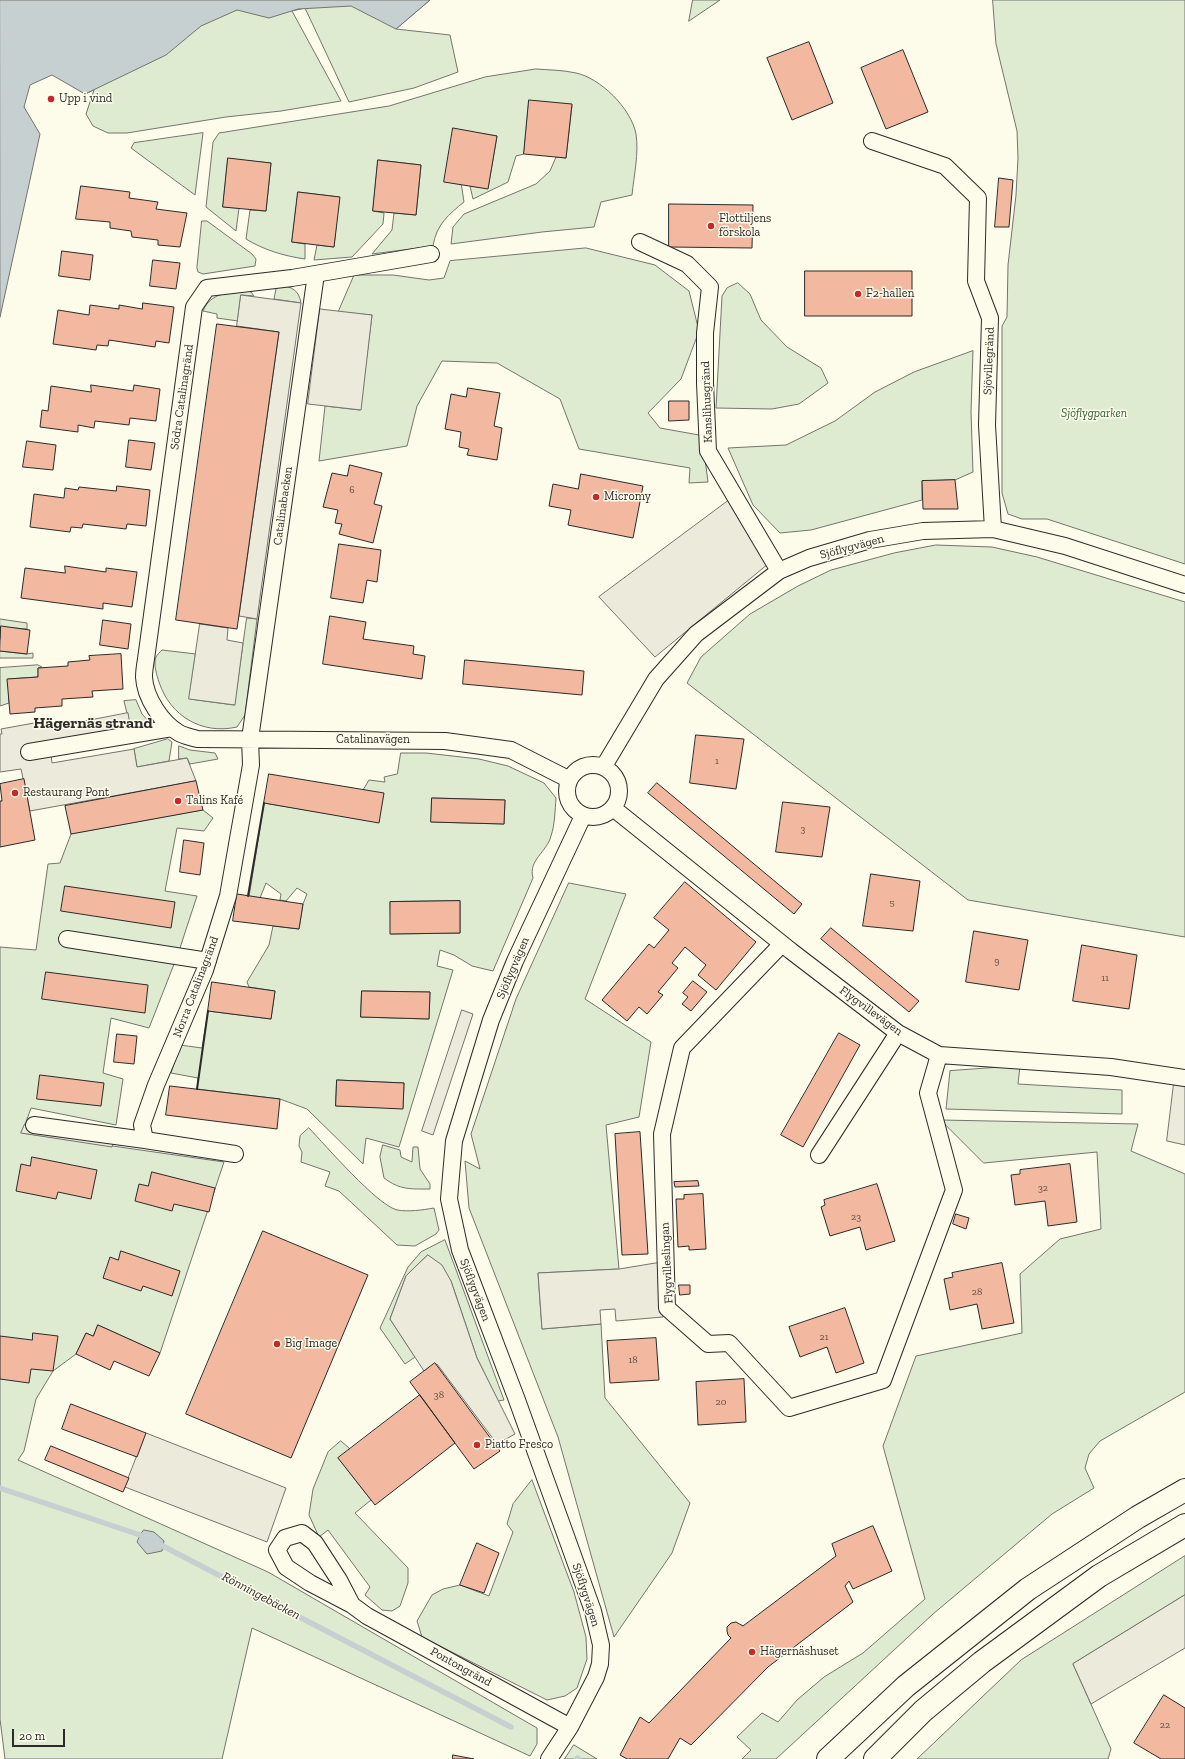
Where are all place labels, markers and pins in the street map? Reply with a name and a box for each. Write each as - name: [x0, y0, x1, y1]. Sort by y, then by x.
- place label: Upp i vind: [59, 92, 112, 106]
- marker: Upp i vind: [46, 94, 56, 104]
- place label: Flottiljens förskola: [719, 212, 771, 240]
- marker: Flottiljens förskola: [706, 221, 716, 231]
- place label: F2-hallen: [866, 287, 914, 301]
- marker: F2-hallen: [853, 289, 863, 299]
- place label: Micromy: [604, 490, 651, 504]
- marker: Micromy: [591, 492, 601, 502]
- place label: Restaurang Pont: [23, 786, 109, 800]
- marker: Restaurang Pont: [10, 788, 20, 798]
- place label: Talins Kafé: [186, 794, 243, 808]
- marker: Talins Kafé: [173, 796, 183, 806]
- place label: Big Image: [285, 1337, 337, 1351]
- marker: Big Image: [272, 1339, 282, 1349]
- place label: Piatto Fresco: [485, 1438, 553, 1452]
- marker: Piatto Fresco: [472, 1440, 482, 1450]
- place label: Hägernäshuset: [760, 1645, 839, 1659]
- marker: Hägernäshuset: [747, 1647, 757, 1657]

